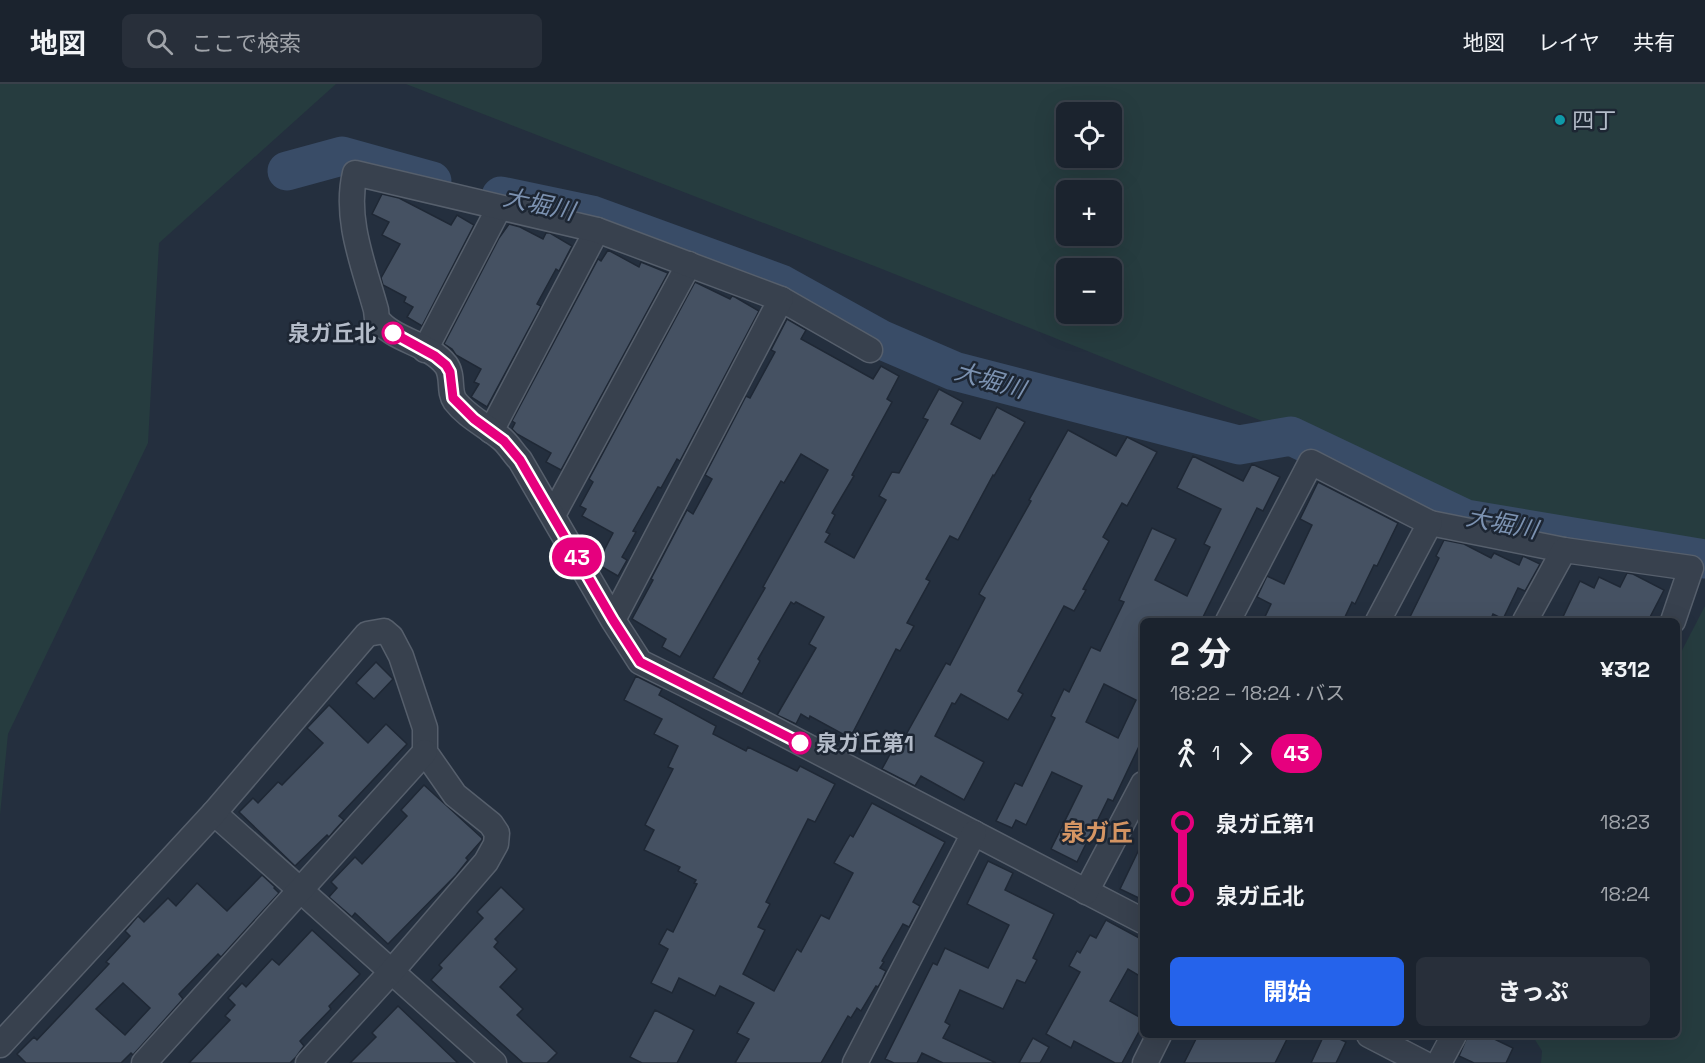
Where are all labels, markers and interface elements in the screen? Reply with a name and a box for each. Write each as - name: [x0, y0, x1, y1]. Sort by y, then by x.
- search box: [122, 14, 542, 68]
- text: 地図: [30, 25, 86, 61]
- icon: search: [143, 25, 176, 58]
- text: ここで検索: [191, 29, 301, 57]
- text: 地図: [1463, 29, 1505, 56]
- text: レイヤ: [1538, 29, 1600, 56]
- text: 共有: [1633, 29, 1675, 56]
- map controls: [1056, 102, 1122, 324]
- button: locate: [1056, 102, 1122, 168]
- place label: 四丁: [1572, 106, 1616, 134]
- marker: 四丁: [1553, 113, 1567, 127]
- button: +: [1056, 180, 1122, 246]
- water label: 大堀川: [501, 181, 580, 227]
- button: −: [1056, 258, 1122, 324]
- place label: 泉ガ丘北: [288, 319, 376, 347]
- marker: 泉ガ丘北: [382, 322, 404, 344]
- water label: 大堀川: [951, 355, 1032, 406]
- water label: 大堀川: [1464, 501, 1543, 546]
- line badge: 43: [550, 538, 604, 576]
- text: 43: [564, 544, 590, 571]
- text: 2 分: [1170, 633, 1231, 675]
- text: ¥312: [1600, 655, 1650, 683]
- text: 18:22 – 18:24 · バス: [1170, 680, 1345, 706]
- place label: 泉ガ丘第1: [816, 729, 914, 757]
- marker: 泉ガ丘第1: [789, 732, 811, 754]
- icon: walk: [1170, 737, 1203, 770]
- icon: forward: [1229, 737, 1262, 770]
- text: 1: [1212, 740, 1220, 766]
- text: 43: [1283, 740, 1310, 767]
- text: 18:23: [1600, 809, 1650, 835]
- text: 泉ガ丘第1: [1216, 810, 1314, 838]
- district label: 泉ガ丘: [1061, 817, 1133, 848]
- text: 18:24: [1600, 881, 1650, 907]
- text: 泉ガ丘北: [1216, 882, 1304, 910]
- button: 開始: [1170, 957, 1404, 1026]
- button: きっぷ: [1416, 957, 1650, 1026]

